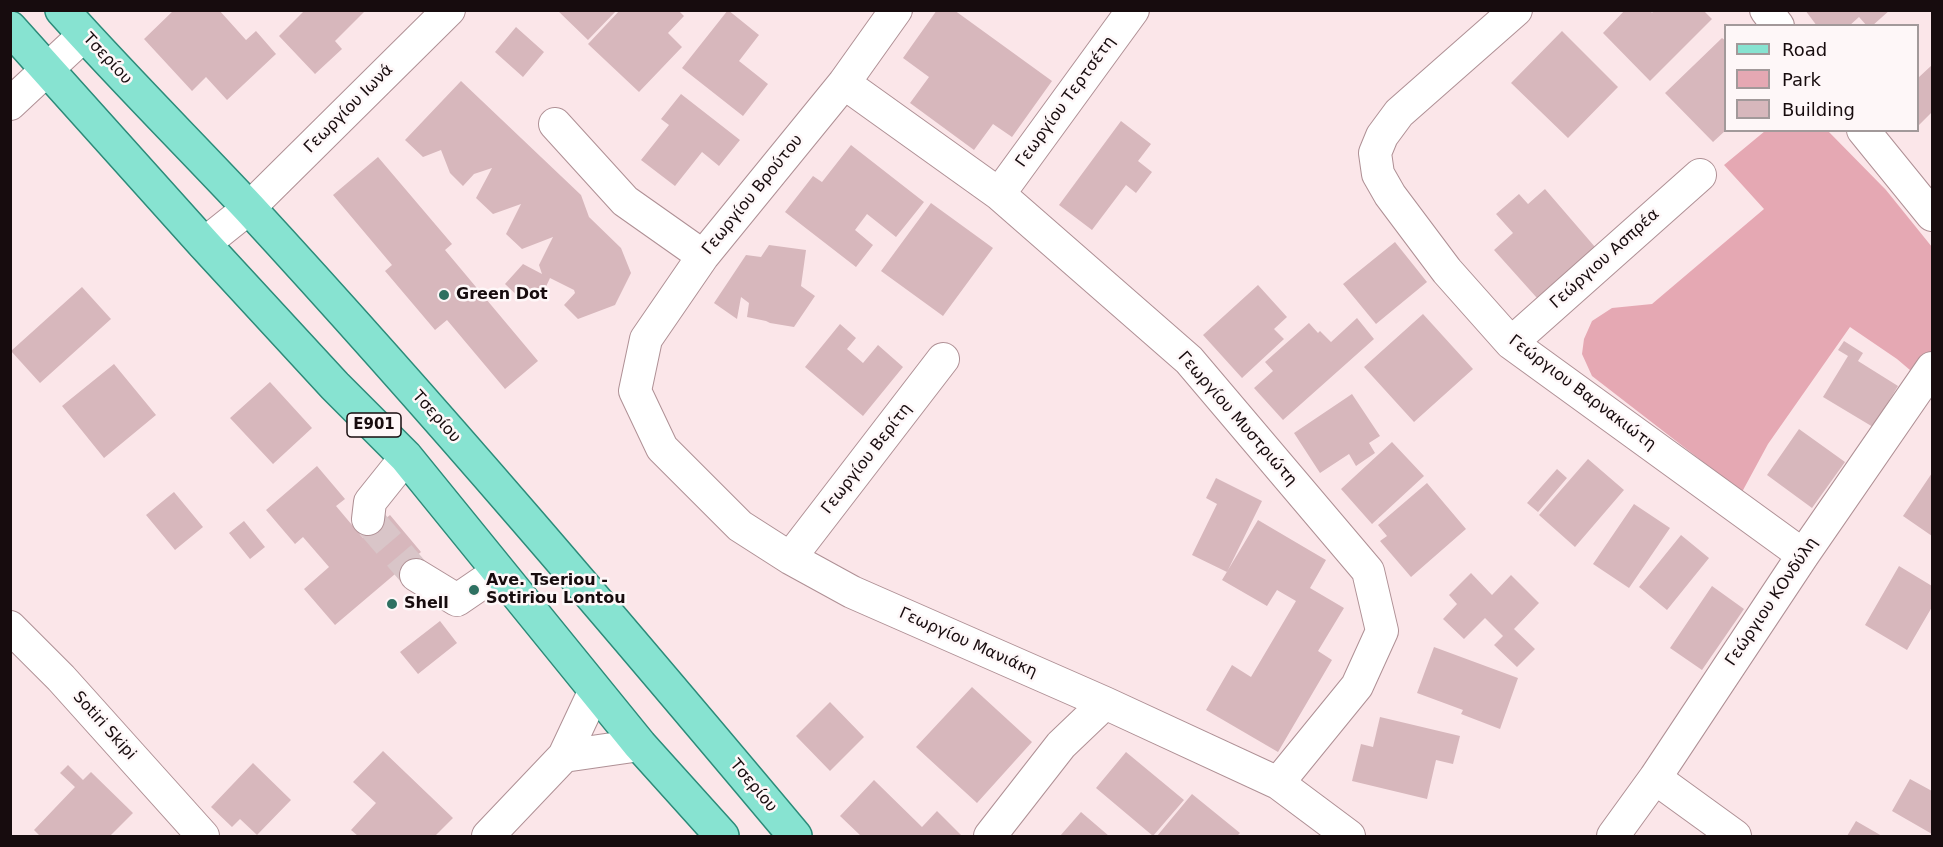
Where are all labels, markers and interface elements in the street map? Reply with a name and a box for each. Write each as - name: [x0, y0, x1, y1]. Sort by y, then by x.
- legend: [1724, 24, 1919, 132]
- street label: Τσερίου: [78, 29, 136, 89]
- street label: Γεωργίου Τερτσέτη: [1012, 33, 1120, 171]
- text: Road: [1782, 39, 1827, 60]
- street label: Γεωργίου Ιωνά: [301, 61, 397, 157]
- text: Park: [1782, 69, 1821, 90]
- text: Building: [1782, 99, 1855, 120]
- street label: Γεωργίου Βρούτου: [699, 131, 807, 259]
- street label: Γεώργιου Ασπρέα: [1546, 205, 1664, 313]
- place label: Green Dot: [456, 285, 548, 305]
- marker: Green Dot: [437, 288, 451, 302]
- street label: Γεώργιου Βαρνακιώτη: [1505, 331, 1659, 455]
- street label: Γεωργίου Μυστριώτη: [1173, 348, 1301, 490]
- street label: Τσερίου: [408, 387, 464, 447]
- street label: Γεωργίου Βερίτη: [818, 400, 916, 518]
- road number: E901: [347, 413, 401, 437]
- street label: Γεώργιου ΚΟνδύλη: [1722, 534, 1822, 670]
- place label: Ave. Tseriou - Sotiriou Lontou: [486, 571, 626, 609]
- marker: Ave. Tseriou - Sotiriou Lontou: [467, 583, 481, 597]
- place label: Shell: [404, 594, 449, 614]
- marker: Shell: [385, 597, 399, 611]
- street label: Γεωργίου Μανιάκη: [896, 604, 1040, 682]
- street label: Sotiri Skipi: [68, 688, 140, 764]
- street label: Τσερίου: [725, 756, 781, 816]

